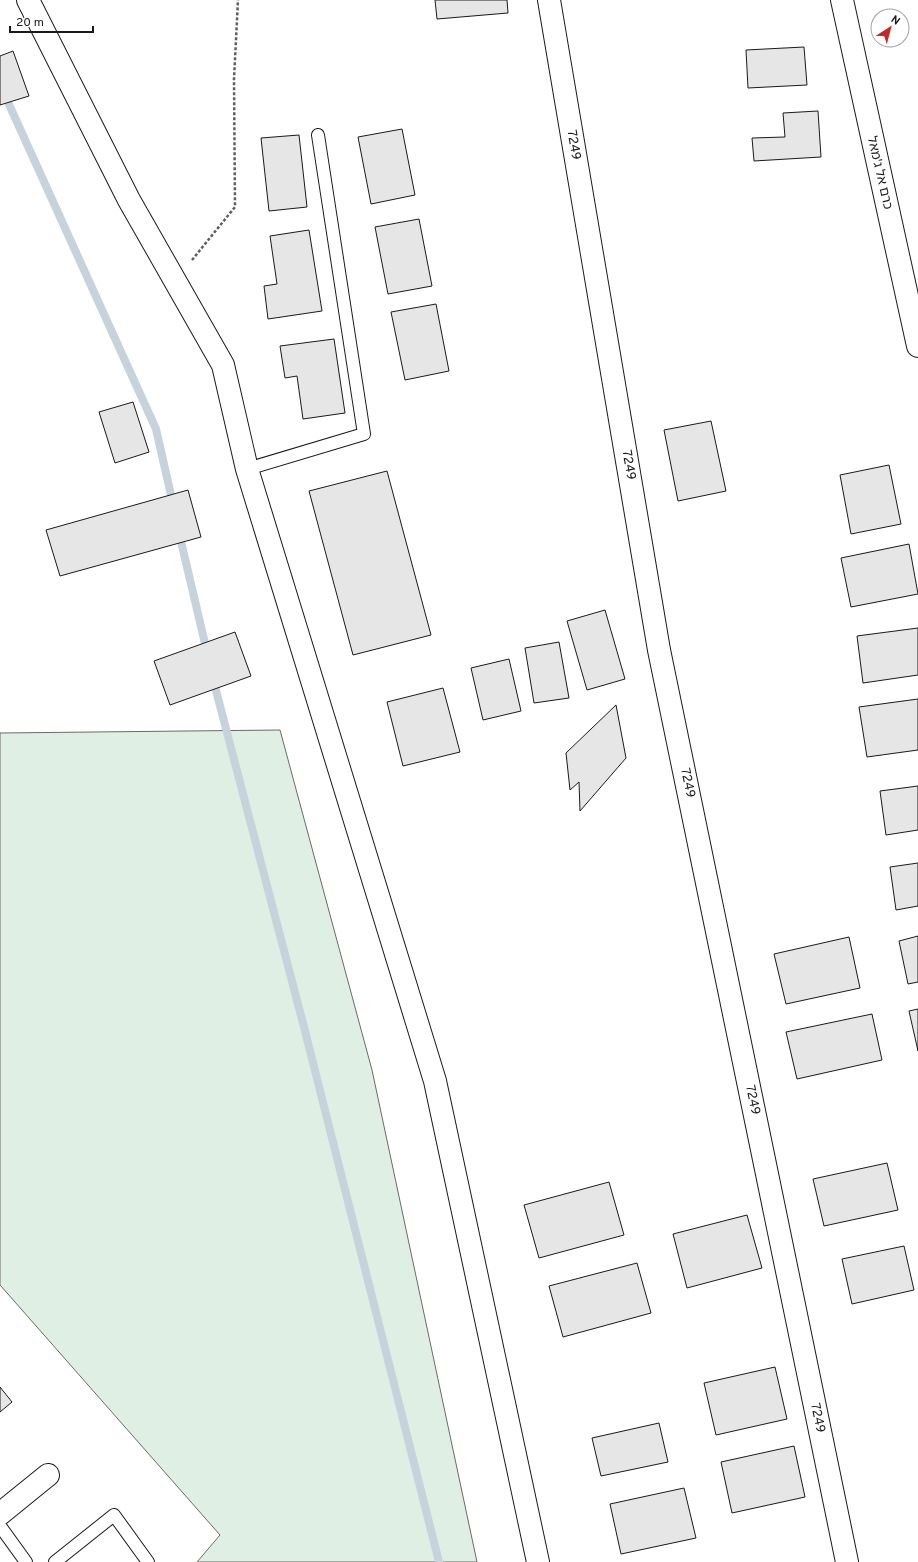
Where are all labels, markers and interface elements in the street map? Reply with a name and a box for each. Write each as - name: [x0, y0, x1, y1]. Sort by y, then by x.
- scale bar: [10, 8, 93, 34]
- north arrow: [870, 8, 910, 48]
- text: N: [888, 13, 903, 29]
- text: 20 m: [16, 15, 44, 31]
- street label: 7249: [563, 129, 583, 161]
- street label: כרם אל ג'מאל: [863, 135, 895, 211]
- street label: 7249: [618, 449, 638, 481]
- street label: 7249: [676, 767, 698, 799]
- street label: 7249: [741, 1084, 763, 1116]
- street label: 7249: [806, 1402, 828, 1434]

